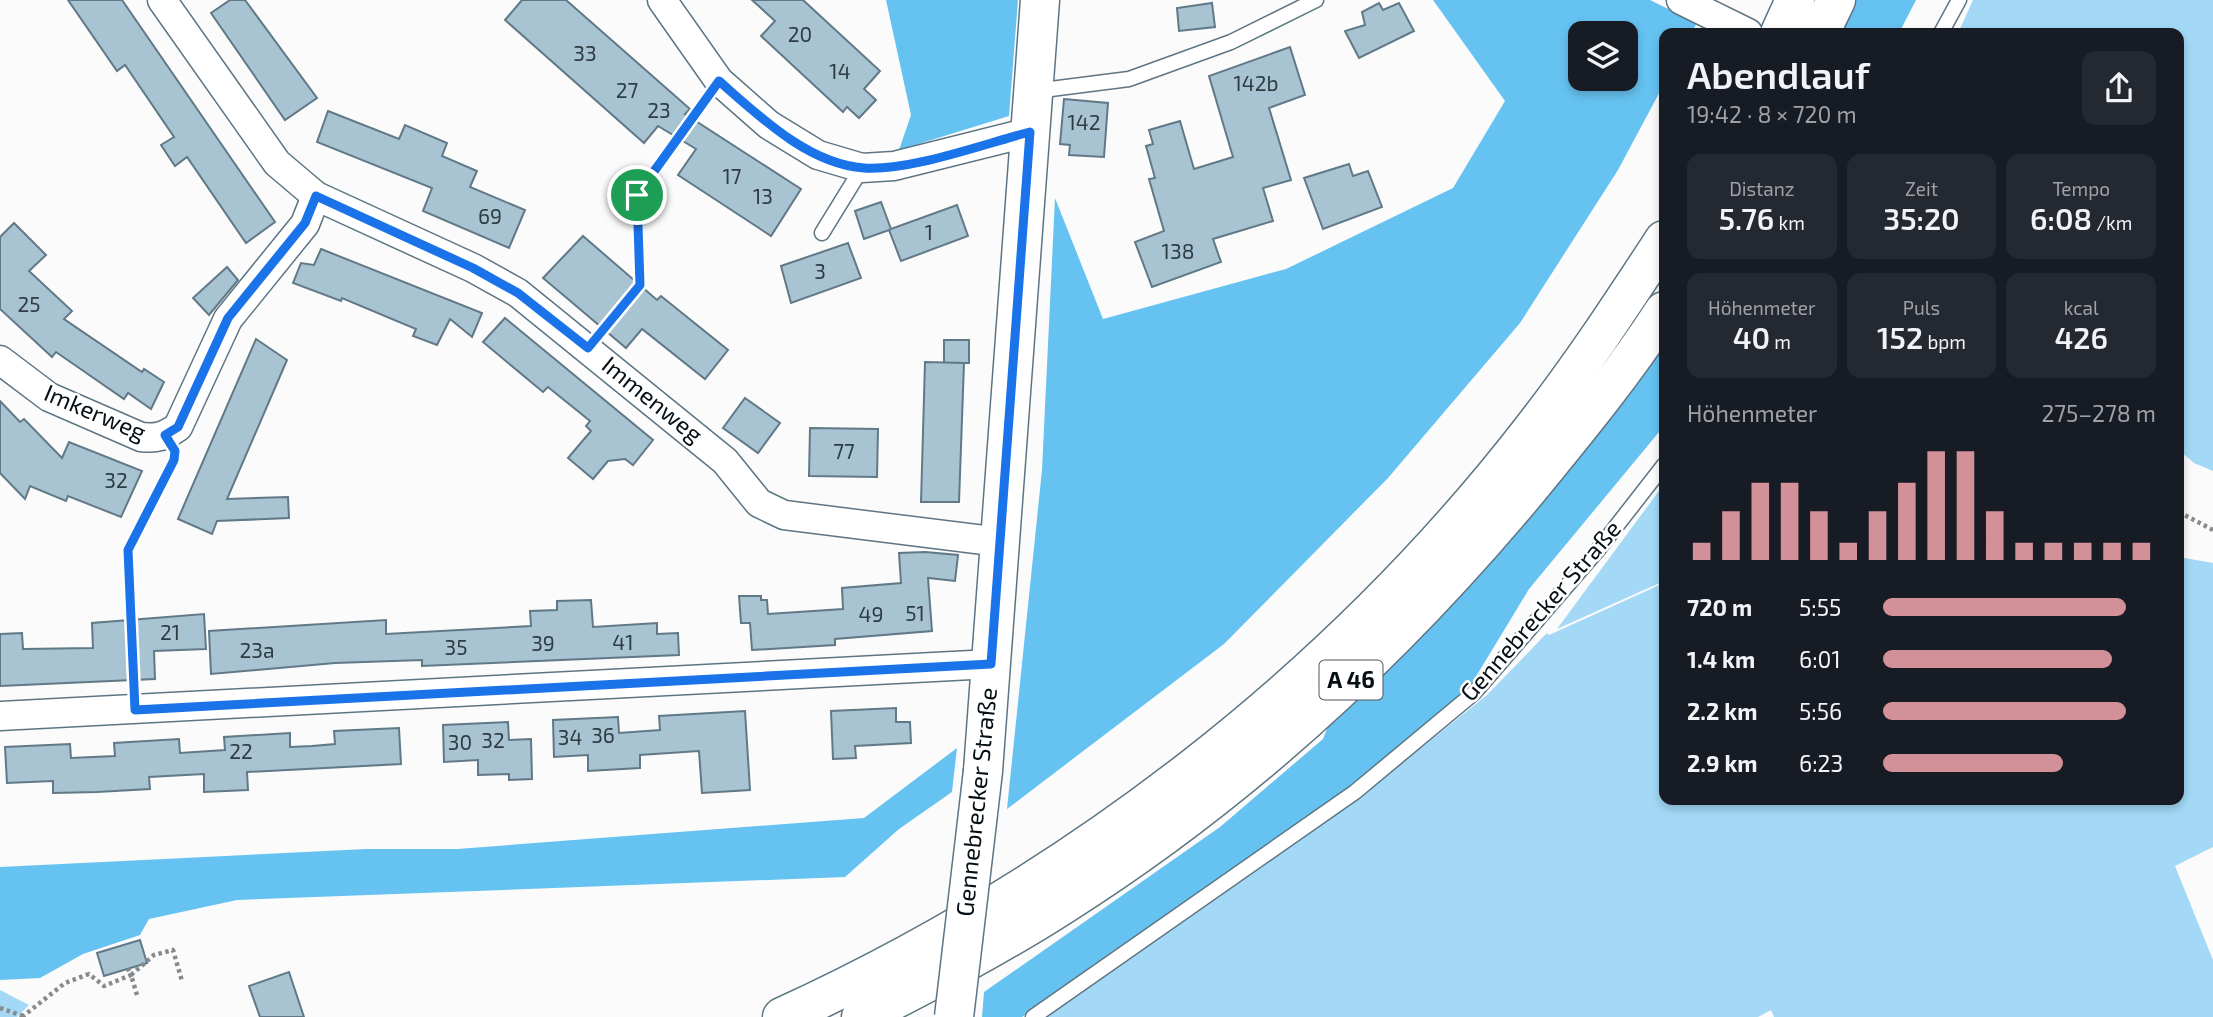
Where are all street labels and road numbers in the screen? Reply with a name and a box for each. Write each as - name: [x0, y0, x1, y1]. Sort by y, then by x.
- street label: Immenweg: [597, 349, 709, 448]
- street label: Imkerweg: [40, 377, 151, 446]
- street label: Gennebrecker Straße: [1454, 514, 1626, 706]
- road number: A 46: [1320, 660, 1382, 700]
- street label: Gennebrecker Straße: [949, 686, 1002, 918]

